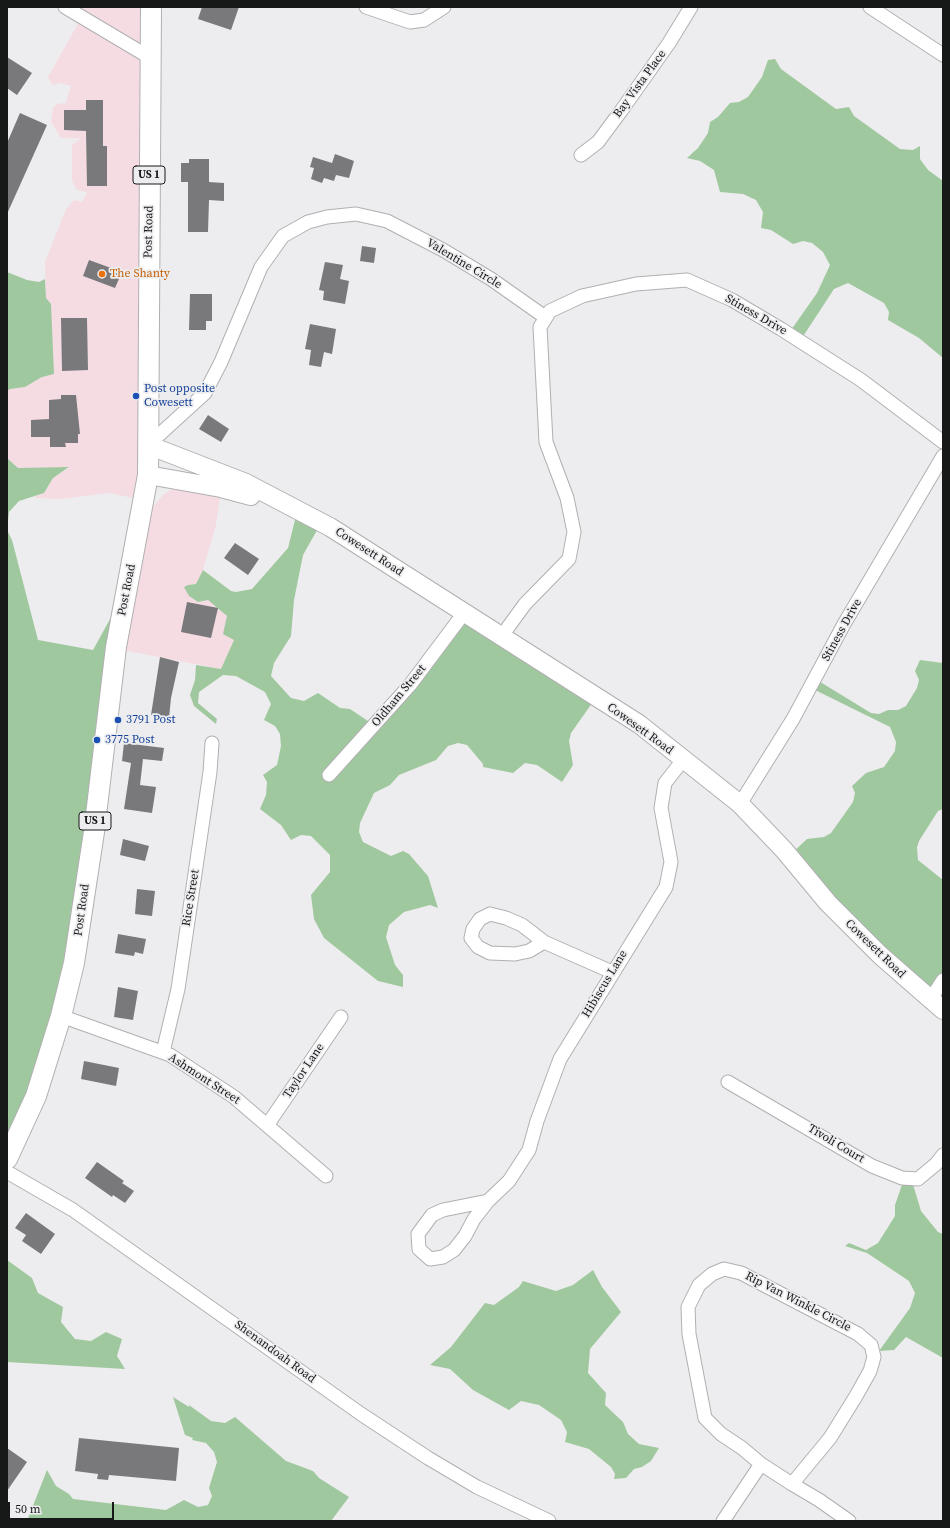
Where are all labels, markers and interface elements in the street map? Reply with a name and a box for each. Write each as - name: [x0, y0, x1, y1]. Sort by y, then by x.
- street label: Bay Vista Place: [611, 47, 669, 121]
- road number: US 1: [133, 166, 165, 184]
- street label: Post Road: [141, 206, 157, 258]
- street label: Valentine Circle: [424, 236, 504, 292]
- place label: The Shanty: [110, 267, 170, 281]
- marker: The Shanty: [97, 269, 107, 279]
- street label: Stiness Drive: [723, 292, 789, 338]
- place label: Post opposite Cowesett: [144, 382, 215, 410]
- marker: Post opposite Cowesett: [131, 391, 141, 401]
- street label: Cowesett Road: [332, 525, 406, 579]
- street label: Post Road: [115, 563, 139, 617]
- street label: Stiness Drive: [819, 596, 865, 664]
- street label: Oldham Street: [369, 662, 429, 730]
- street label: Cowesett Road: [604, 700, 676, 758]
- place label: 3791 Post: [126, 713, 175, 727]
- marker: 3791 Post: [113, 715, 123, 725]
- place label: 3775 Post: [105, 733, 154, 747]
- marker: 3775 Post: [92, 735, 102, 745]
- road number: US 1: [79, 812, 111, 830]
- street label: Rice Street: [179, 869, 203, 927]
- street label: Post Road: [71, 883, 93, 937]
- street label: Cowesett Road: [842, 917, 908, 981]
- street label: Hibiscus Lane: [579, 948, 631, 1020]
- street label: Taylor Lane: [280, 1041, 328, 1101]
- street label: Ashmont Street: [165, 1050, 243, 1108]
- street label: Tivoli Court: [805, 1122, 867, 1166]
- street label: Rip Van Winkle Circle: [743, 1269, 853, 1335]
- street label: Shenandoah Road: [232, 1318, 318, 1386]
- scale bar: [10, 1494, 116, 1520]
- text: 50 m: [15, 1501, 41, 1517]

